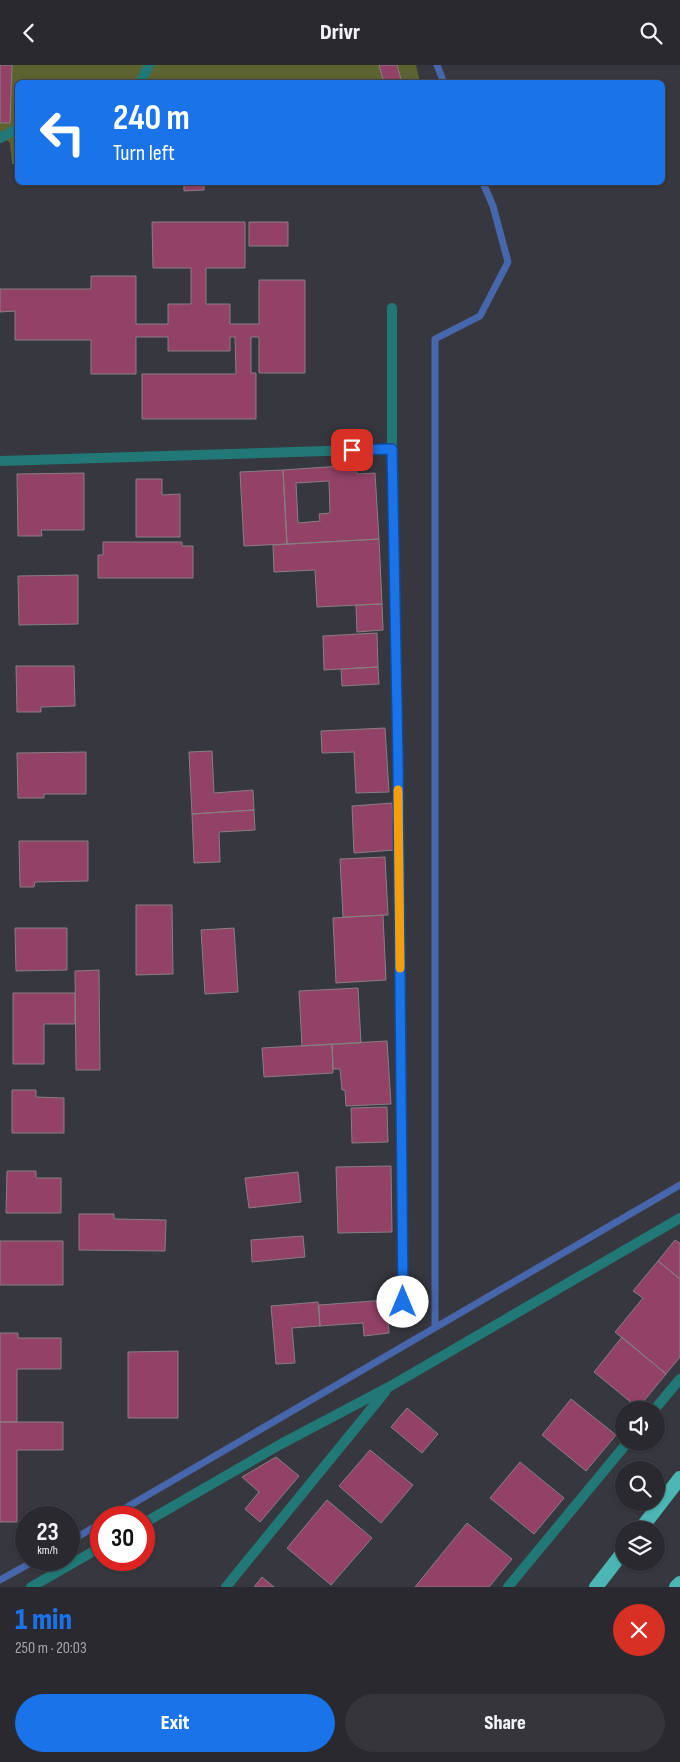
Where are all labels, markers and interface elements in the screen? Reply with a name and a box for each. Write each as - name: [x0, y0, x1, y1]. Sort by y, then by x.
- icon: back: [15, 19, 43, 47]
- text: Drivr: [320, 19, 360, 46]
- icon: search: [637, 19, 665, 47]
- text: 240 m: [113, 97, 190, 140]
- icon: left: [30, 100, 95, 165]
- text: Turn left: [113, 140, 175, 167]
- pin: [331, 429, 373, 471]
- icon: arrive: [338, 436, 366, 464]
- position arrow: [376, 1275, 428, 1327]
- map controls: [615, 1401, 665, 1571]
- button: sound: [615, 1401, 665, 1451]
- button: search: [615, 1461, 665, 1511]
- speed limit sign: 30: [90, 1506, 155, 1571]
- text: 23: [36, 1517, 59, 1548]
- button: layers: [615, 1521, 665, 1571]
- text: km/h: [37, 1543, 58, 1558]
- text: 1 min: [15, 1602, 72, 1638]
- button: close: [613, 1604, 665, 1656]
- text: 250 m · 20:03: [15, 1639, 87, 1658]
- button: Exit: [15, 1694, 335, 1752]
- button: Share: [345, 1694, 665, 1752]

